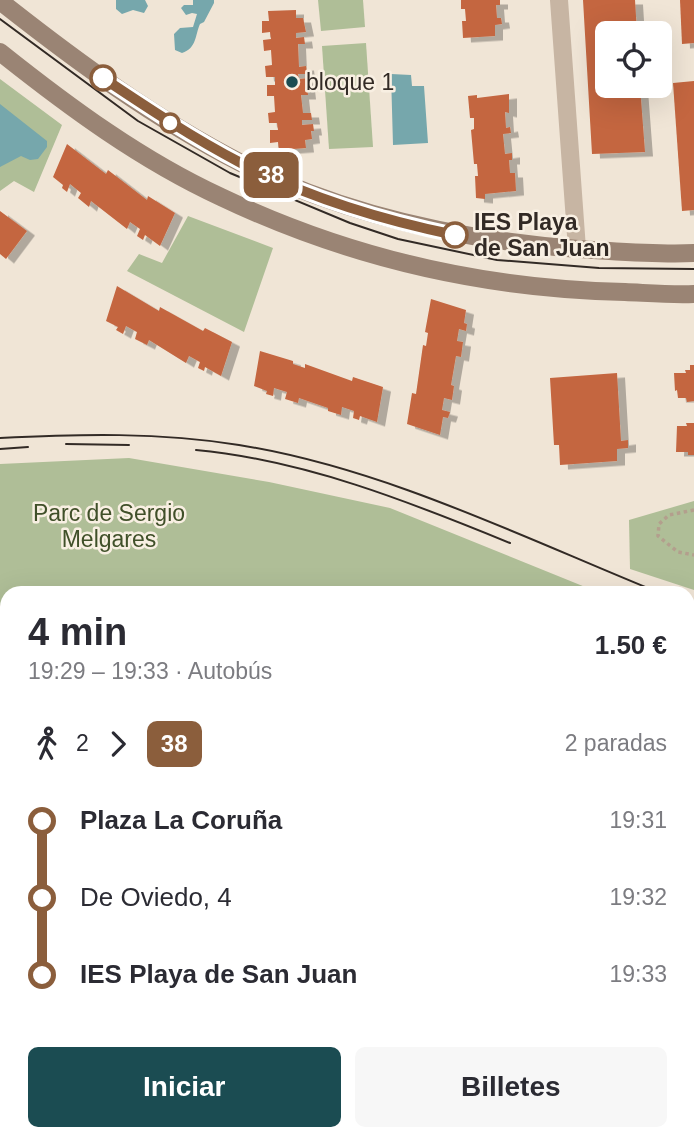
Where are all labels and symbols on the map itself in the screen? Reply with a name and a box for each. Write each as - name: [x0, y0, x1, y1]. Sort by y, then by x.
- unlabelled marker: [90, 65, 116, 91]
- place label: bloque 1: [306, 69, 394, 95]
- marker: bloque 1: [284, 74, 300, 90]
- unlabelled marker: [160, 113, 180, 133]
- line badge: 38: [240, 152, 302, 198]
- place label: IES Playa de San Juan: [474, 209, 609, 261]
- marker: IES Playa de San Juan: [442, 222, 468, 248]
- park label: Parc de Sergio Melgares: [33, 500, 185, 552]

